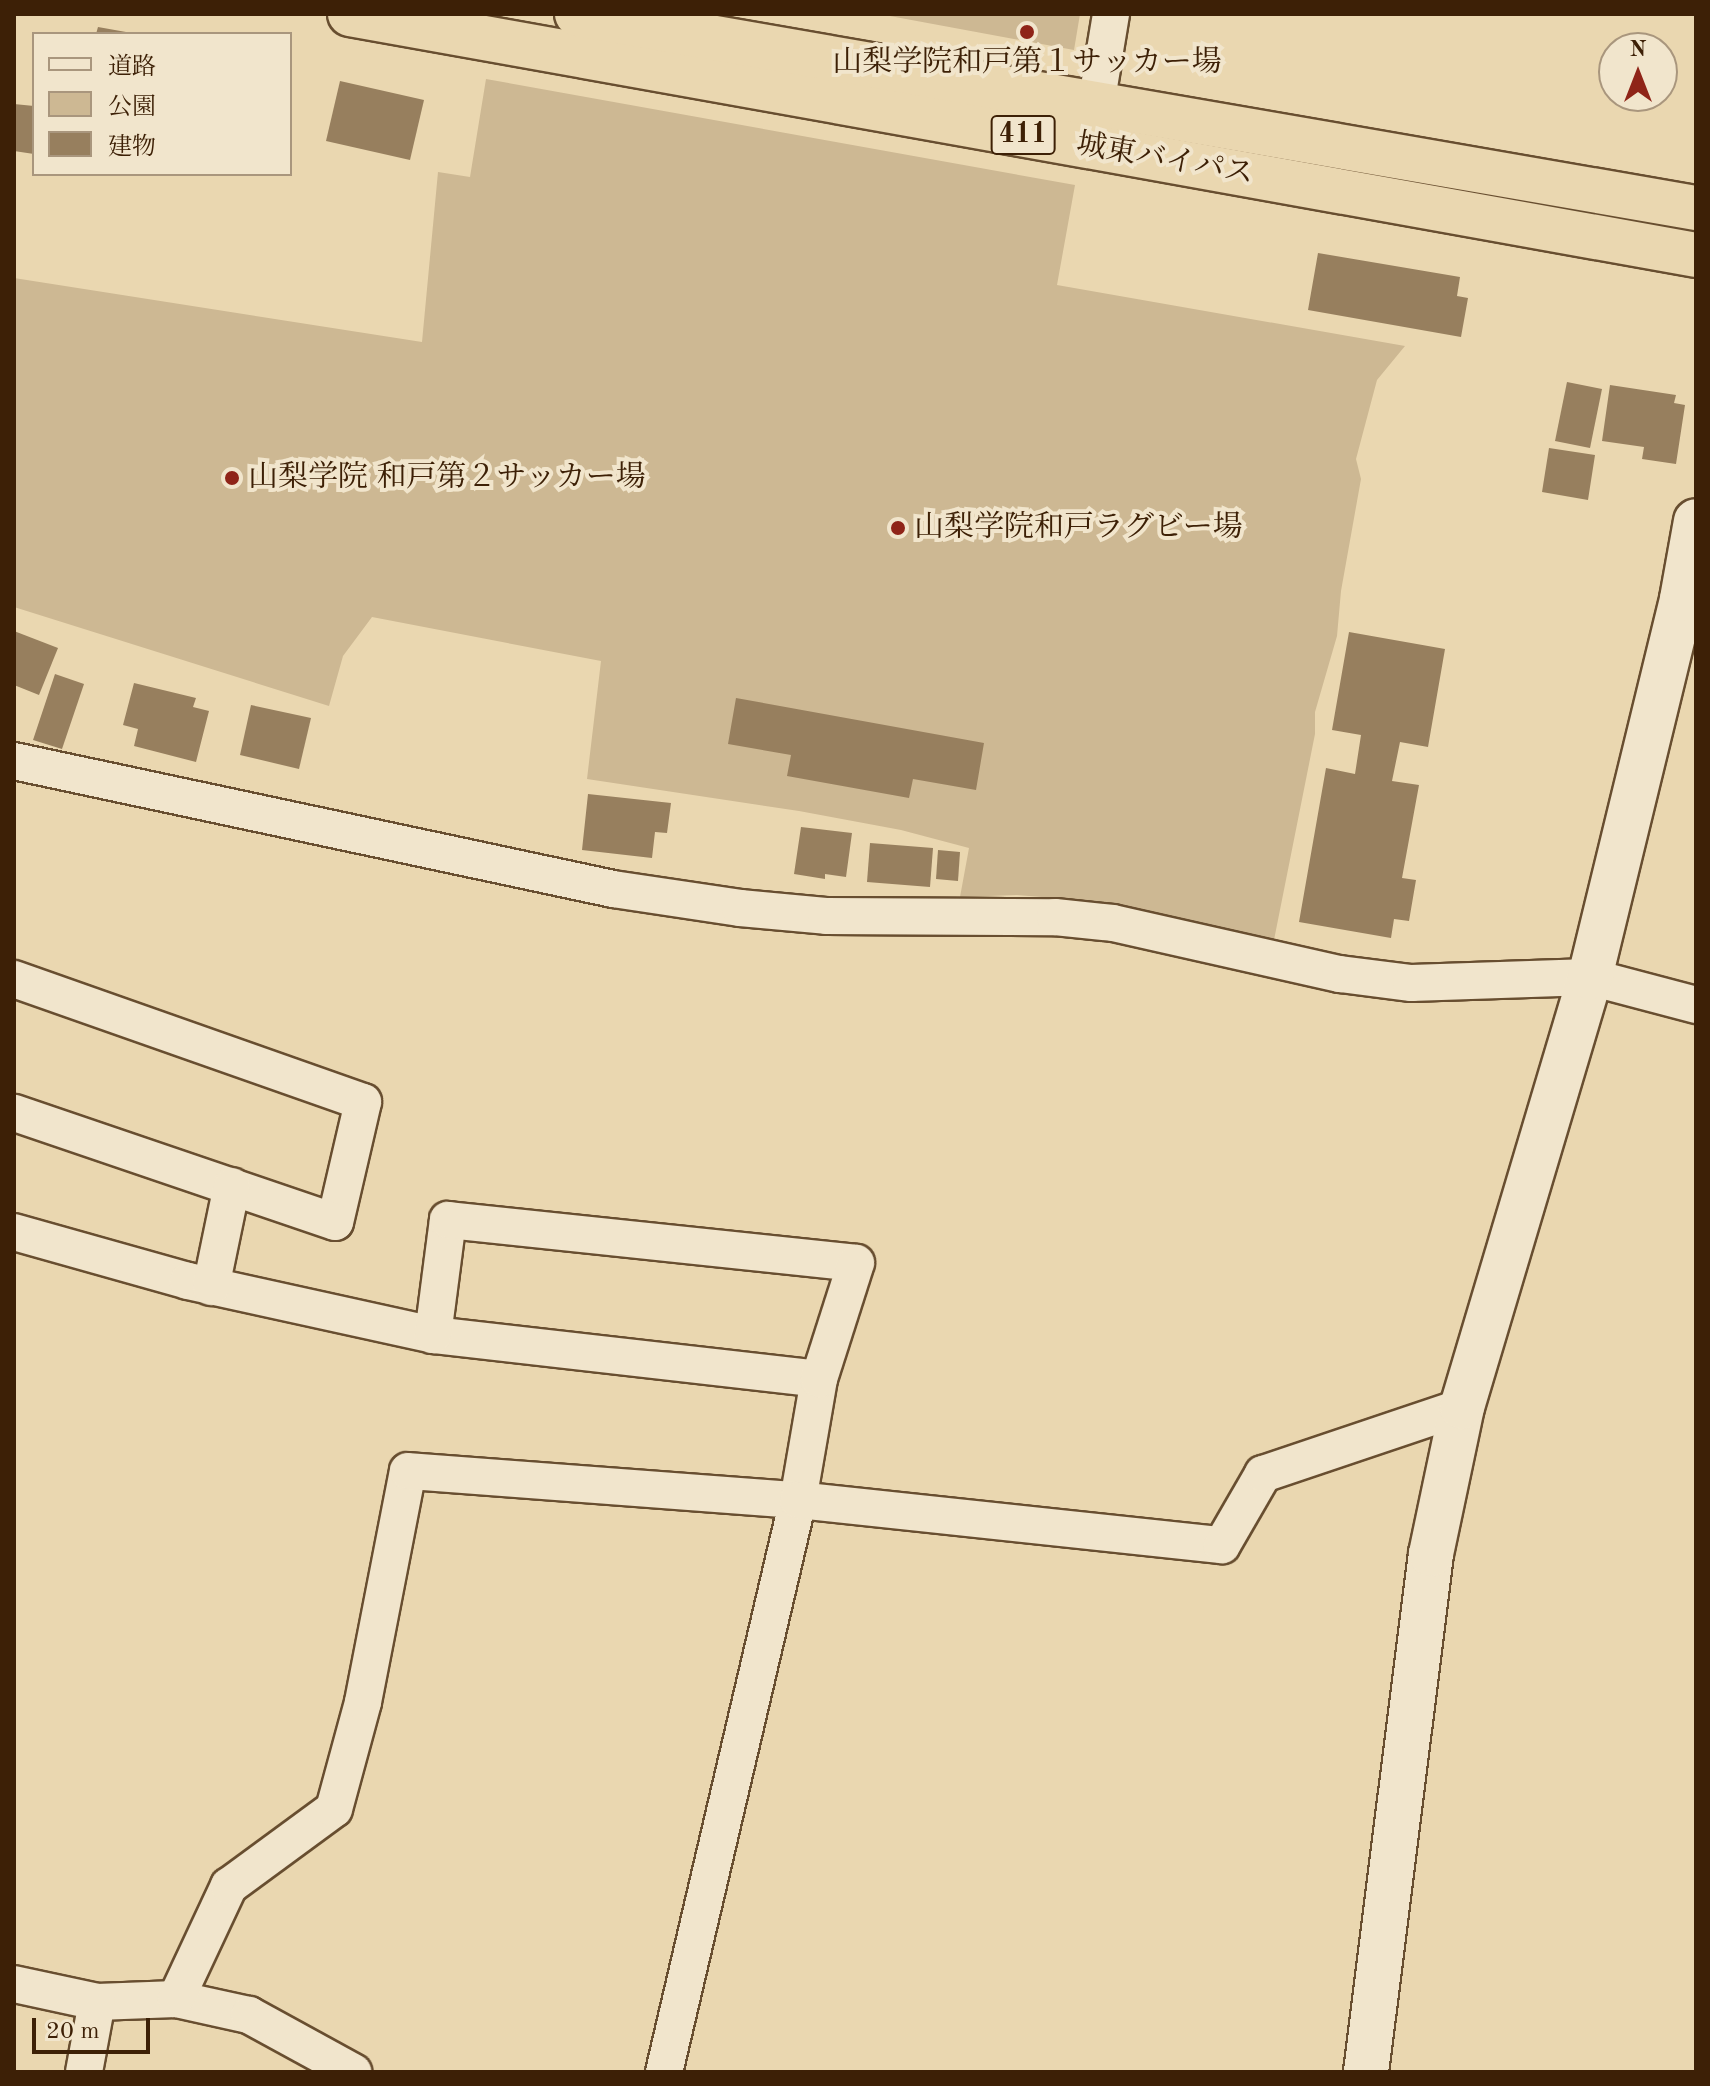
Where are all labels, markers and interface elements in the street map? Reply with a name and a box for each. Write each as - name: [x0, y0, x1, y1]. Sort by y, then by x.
- marker: 山梨学院和戸第１サッカー場: [1018, 23, 1036, 41]
- legend: [32, 32, 292, 176]
- north arrow: [1598, 32, 1678, 112]
- text: N: [1630, 39, 1646, 61]
- place label: 山梨学院和戸第１サッカー場: [832, 45, 1222, 81]
- text: 道路: [108, 56, 156, 80]
- text: 公園: [108, 96, 156, 120]
- road number: 411: [989, 111, 1057, 159]
- street label: 城東バイパス: [1073, 127, 1257, 193]
- text: 建物: [108, 136, 156, 160]
- place label: 山梨学院 和戸第２サッカー場: [248, 460, 646, 496]
- marker: 山梨学院 和戸第２サッカー場: [223, 469, 241, 487]
- place label: 山梨学院和戸ラグビー場: [914, 510, 1243, 546]
- marker: 山梨学院和戸ラグビー場: [889, 519, 907, 537]
- scale bar: [36, 2002, 154, 2052]
- text: 20 m: [46, 2020, 100, 2044]

